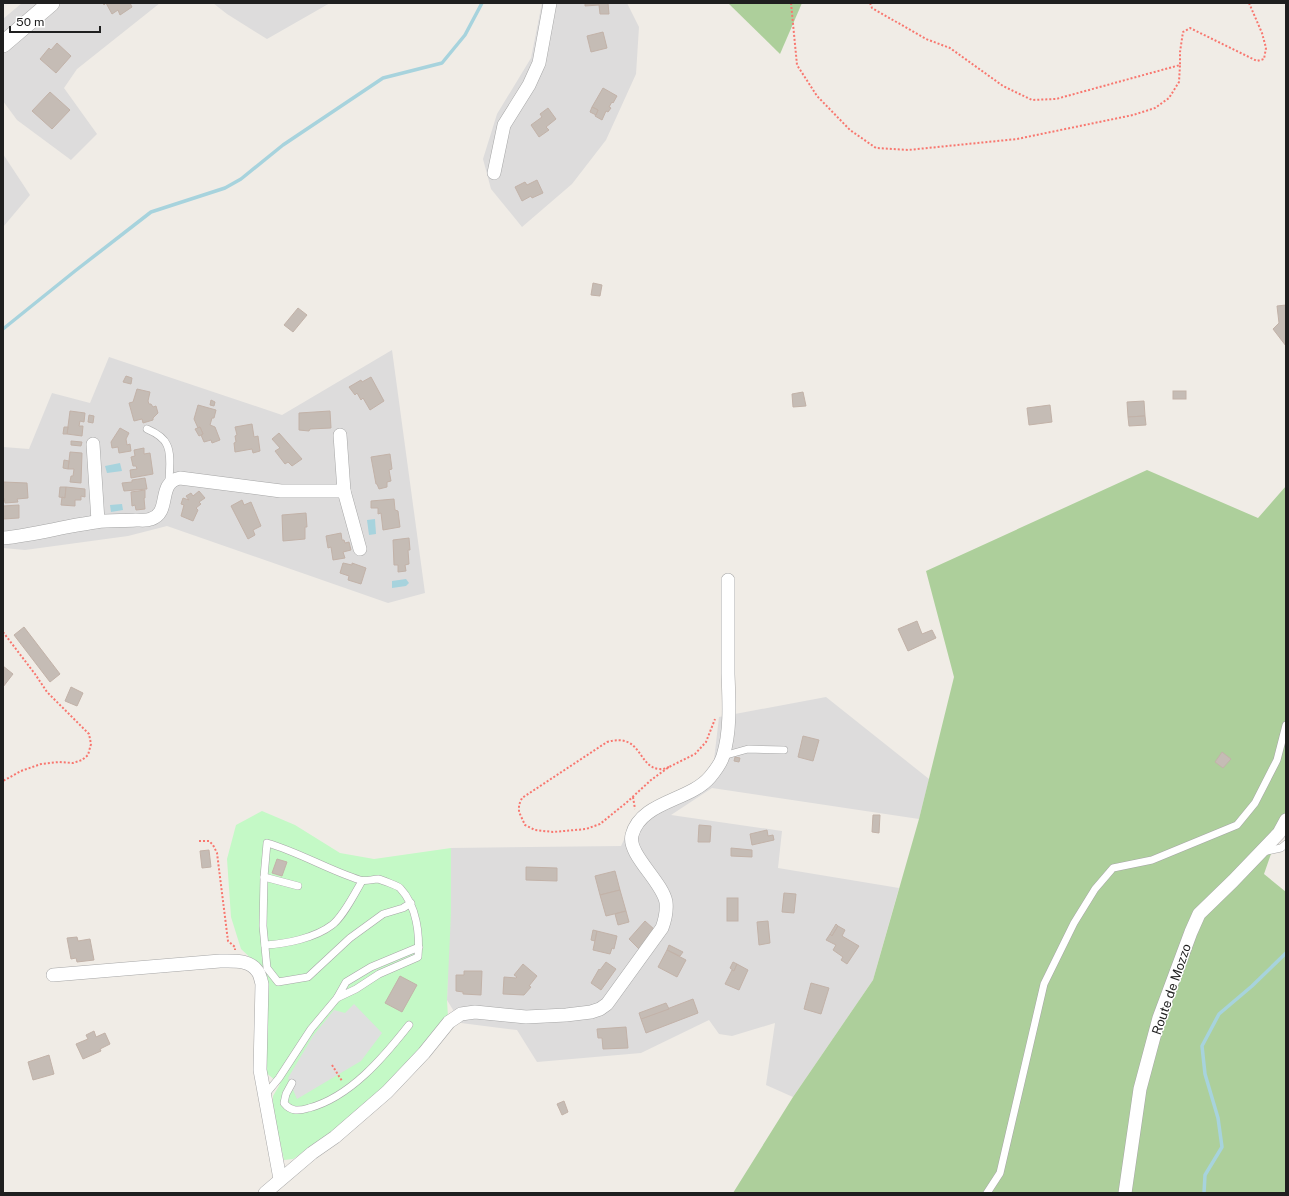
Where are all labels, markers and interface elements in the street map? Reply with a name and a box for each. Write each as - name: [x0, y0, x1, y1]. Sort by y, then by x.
- scale bar: [10, 8, 100, 34]
- text: 50 m: [16, 15, 44, 29]
- street label: Route de Mozzo: [1149, 942, 1194, 1037]

